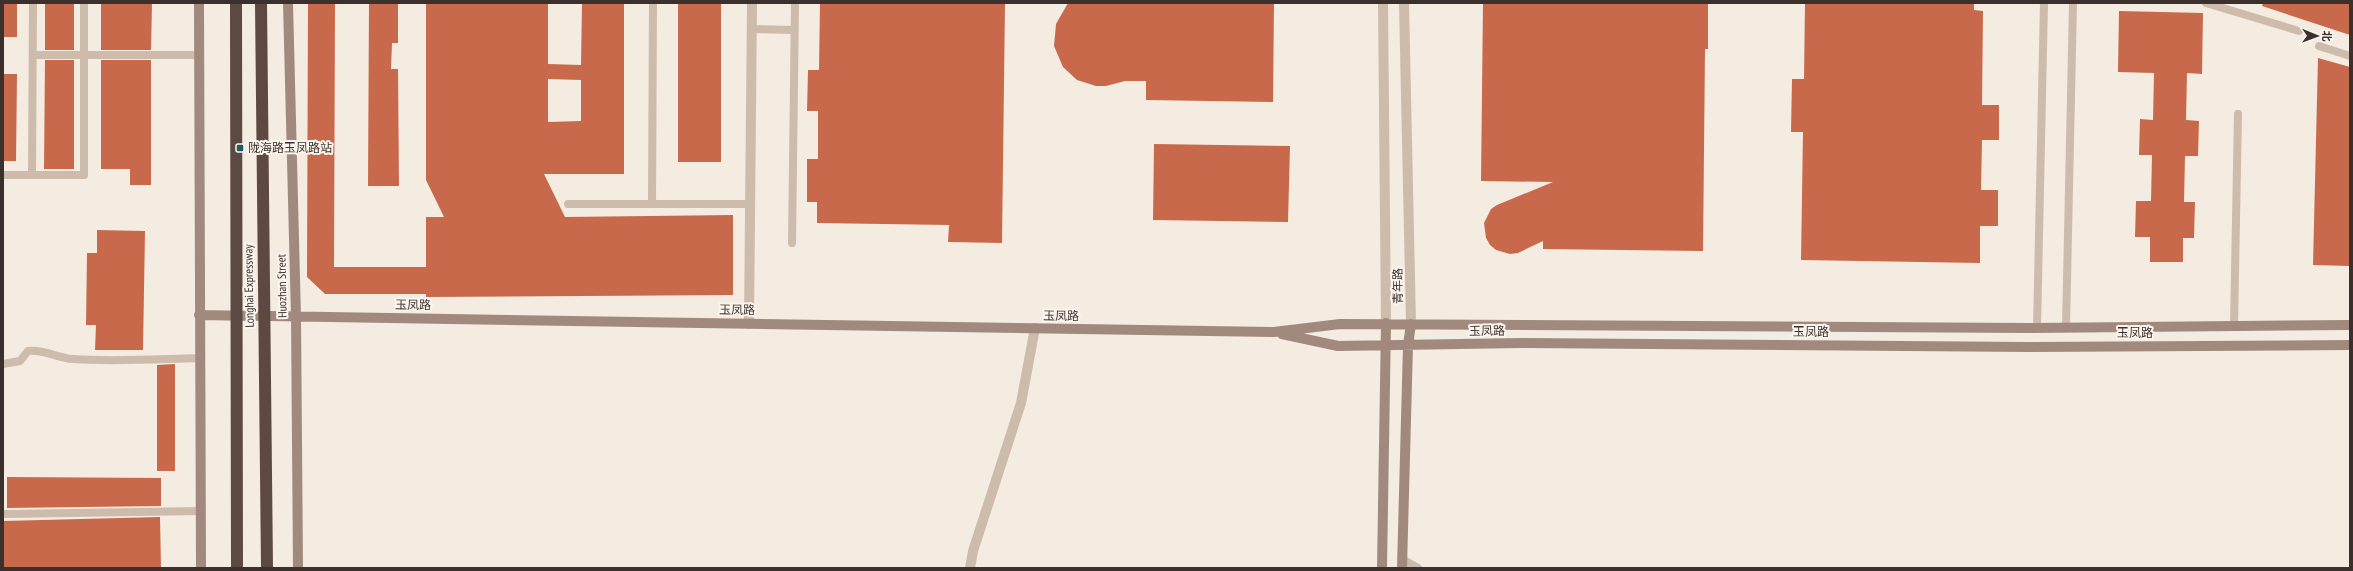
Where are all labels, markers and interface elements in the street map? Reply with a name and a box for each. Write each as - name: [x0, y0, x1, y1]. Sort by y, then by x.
- north arrow: [2297, 16, 2337, 56]
- text: 北: [2320, 31, 2334, 42]
- place label: 陇海路玉凤路站: [248, 140, 332, 155]
- marker: 陇海路玉凤路站: [235, 143, 245, 153]
- street label: Longhai Expressway: [240, 244, 257, 328]
- street label: Huozhan Street: [273, 253, 290, 318]
- street label: 青年路: [1390, 268, 1405, 304]
- street label: 玉凤路: [395, 297, 431, 312]
- street label: 玉凤路: [719, 302, 755, 317]
- street label: 玉凤路: [1043, 308, 1079, 323]
- street label: 玉凤路: [1469, 323, 1505, 338]
- street label: 玉凤路: [1793, 324, 1829, 339]
- street label: 玉凤路: [2117, 325, 2153, 340]

